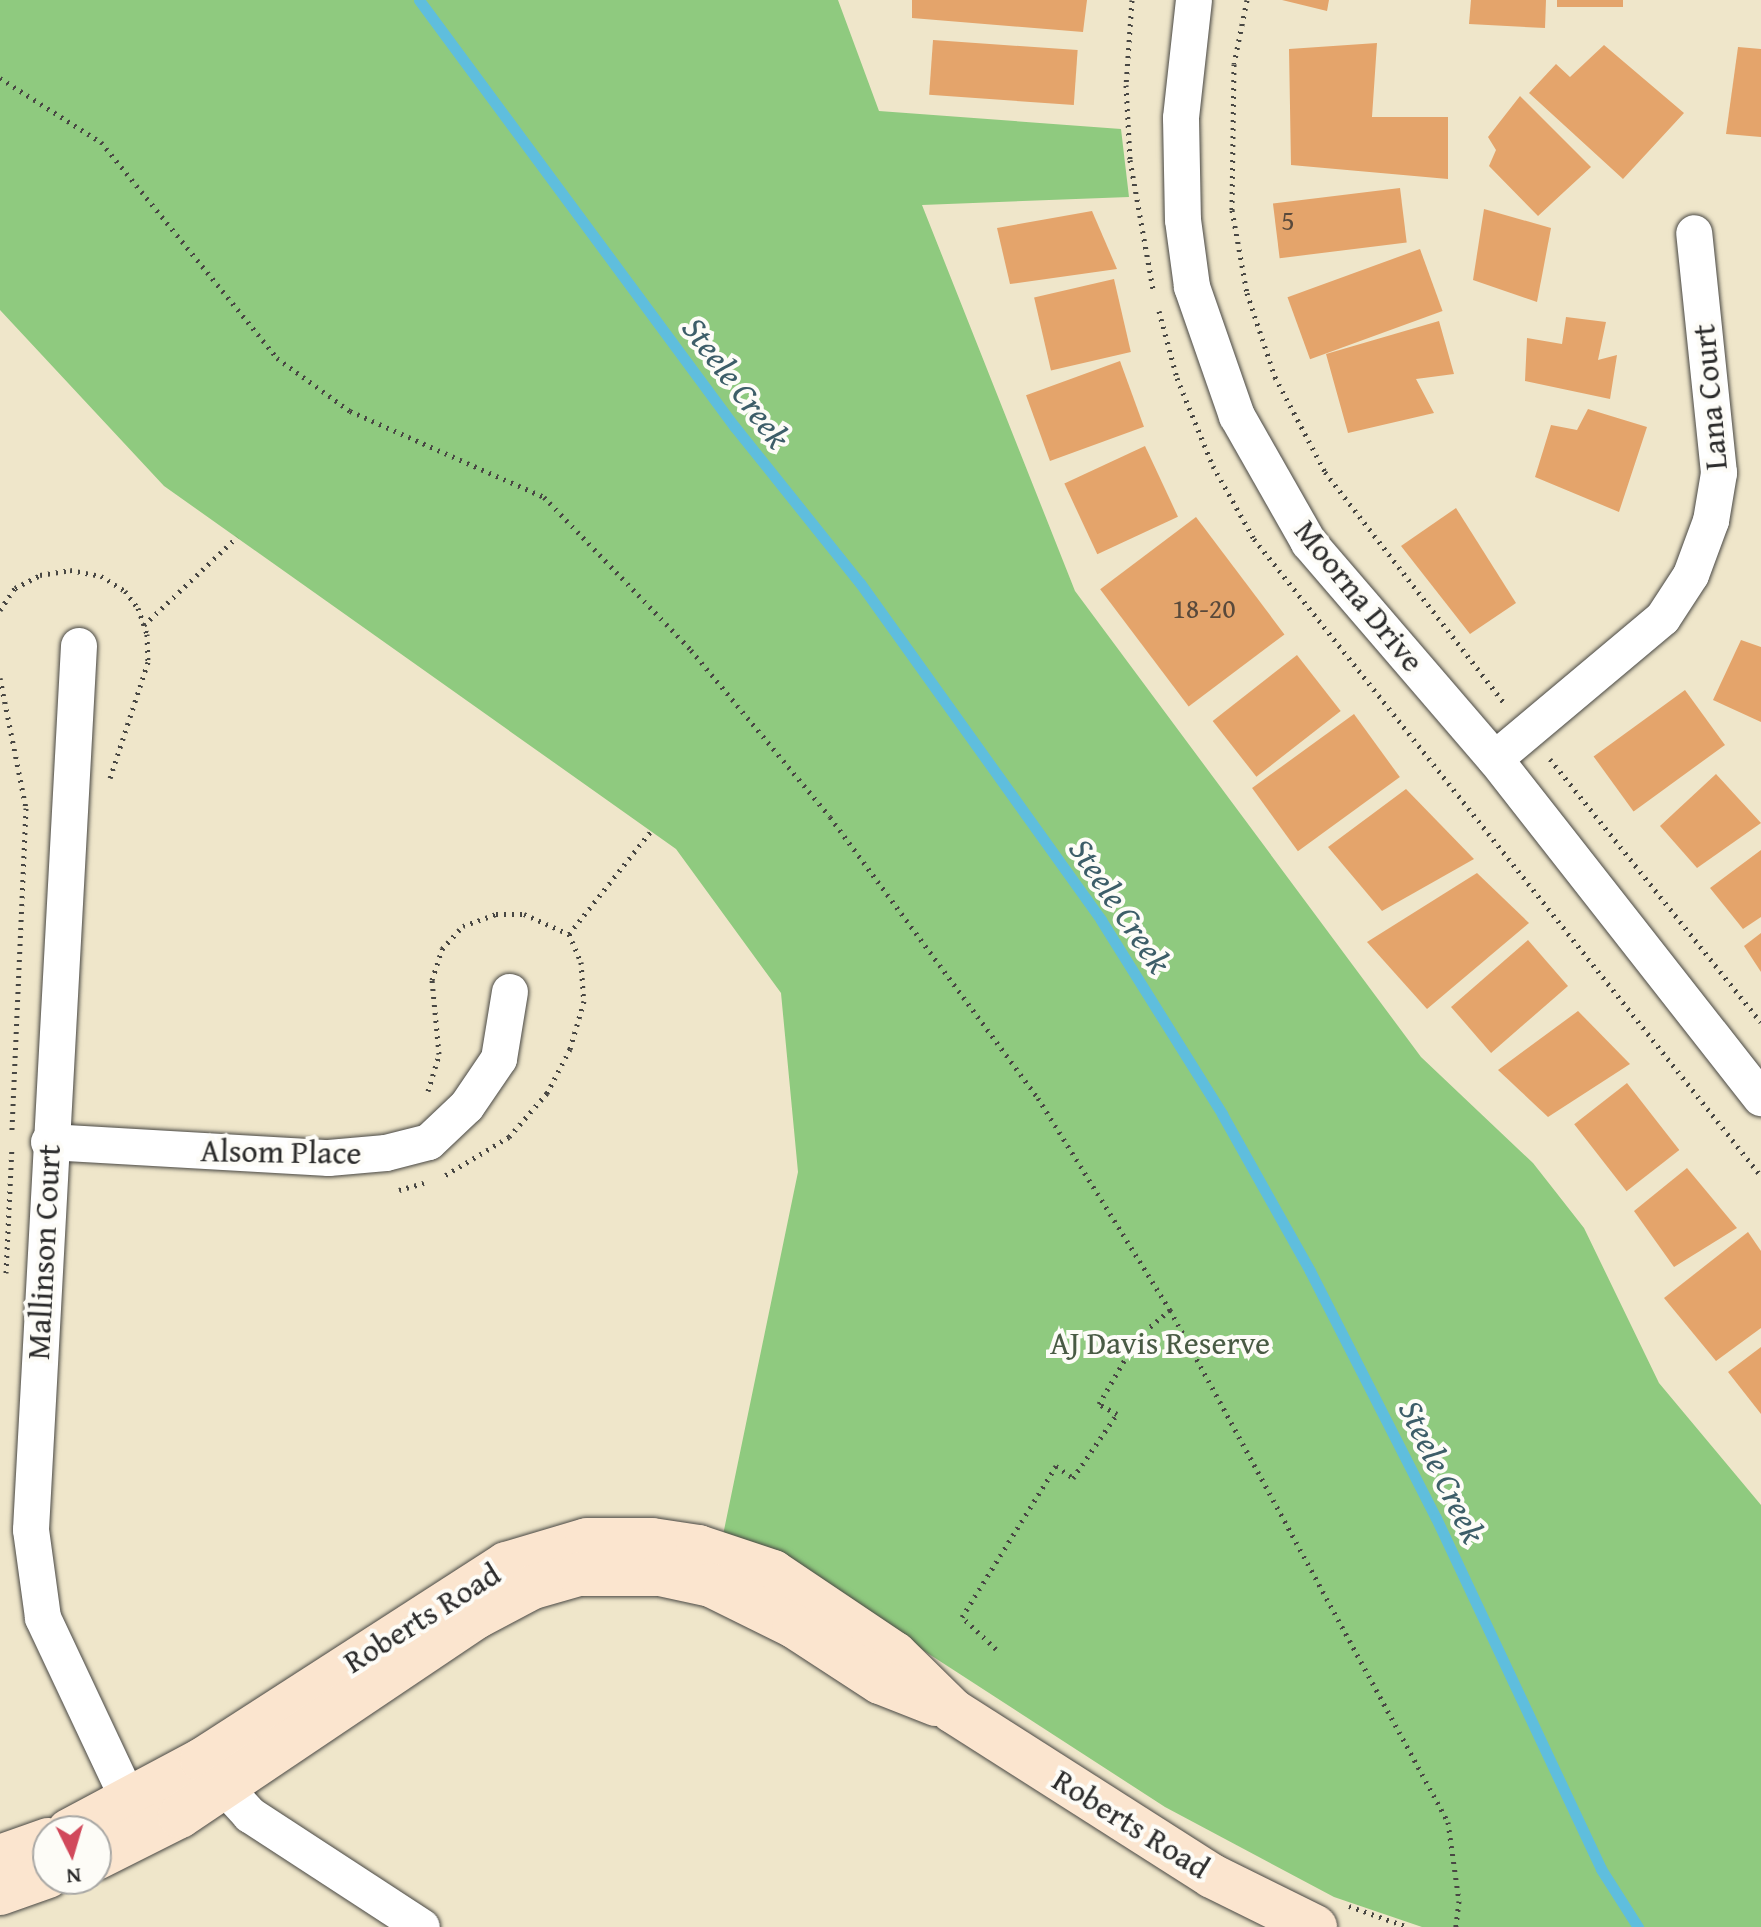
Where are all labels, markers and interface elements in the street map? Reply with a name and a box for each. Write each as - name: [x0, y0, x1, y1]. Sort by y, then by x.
- house number: 5: [1281, 203, 1295, 237]
- water label: Steele Creek: [674, 308, 800, 456]
- street label: Lana Court: [1684, 322, 1736, 472]
- street label: Moorna Drive: [1286, 512, 1432, 680]
- house number: 18-20: [1172, 591, 1236, 625]
- water label: Steele Creek: [1061, 830, 1181, 980]
- street label: Alsom Place: [200, 1131, 362, 1173]
- street label: Mallinson Court: [19, 1143, 69, 1361]
- park label: AJ Davis Reserve: [1050, 1324, 1270, 1362]
- water label: Steele Creek: [1391, 1393, 1495, 1549]
- street label: Roberts Road: [337, 1555, 507, 1681]
- street label: Roberts Road: [1046, 1761, 1216, 1887]
- north arrow: [32, 1815, 112, 1895]
- text: N: [65, 1860, 83, 1893]

